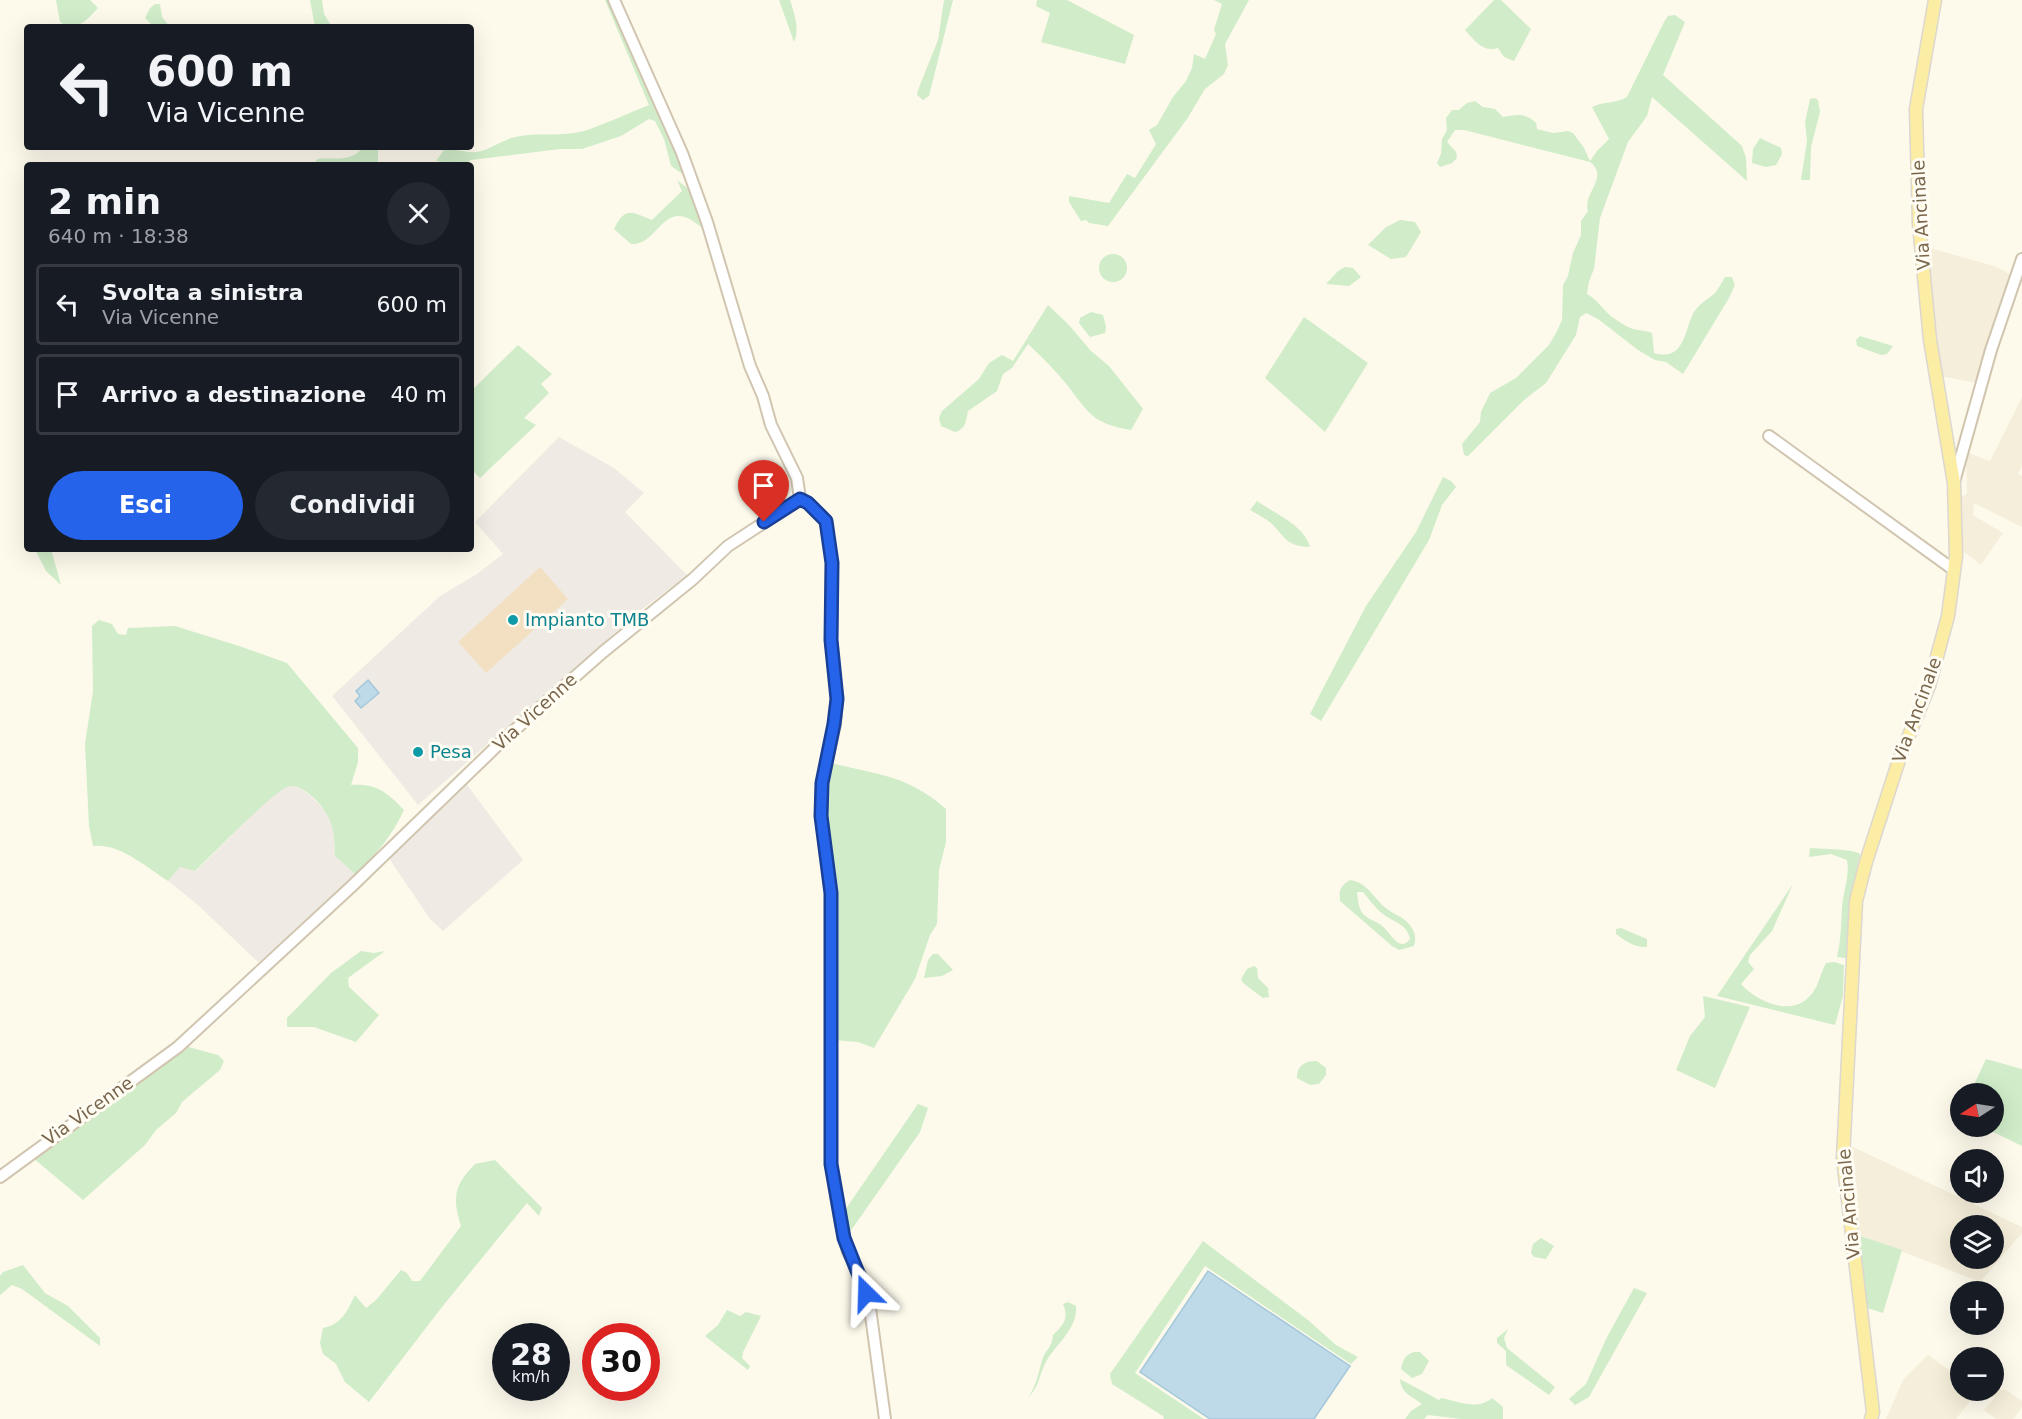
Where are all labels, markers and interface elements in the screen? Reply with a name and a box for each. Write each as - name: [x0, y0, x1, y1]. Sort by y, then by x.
- text: 600 m: [147, 47, 293, 96]
- icon: left: [48, 48, 126, 126]
- text: Via Vicenne: [147, 97, 305, 128]
- street label: Via Ancinale: [1907, 159, 1934, 271]
- text: 2 min: [48, 181, 161, 222]
- button: close: [387, 182, 450, 245]
- text: 640 m · 18:38: [48, 224, 189, 248]
- text: Svolta a sinistra: [102, 280, 304, 305]
- icon: left: [51, 288, 84, 321]
- text: 600 m: [377, 292, 447, 317]
- text: Via Vicenne: [102, 305, 219, 329]
- icon: arrive: [51, 378, 84, 411]
- text: Arrivo a destinazione: [102, 382, 366, 407]
- text: 40 m: [391, 382, 447, 407]
- pin: [738, 460, 789, 522]
- icon: arrive: [747, 469, 780, 502]
- button: Esci: [48, 471, 243, 540]
- button: Condividi: [255, 471, 450, 540]
- place label: Impianto TMB: [525, 609, 649, 630]
- marker: Impianto TMB: [506, 613, 520, 627]
- street label: Via Ancinale: [1888, 654, 1945, 765]
- street label: Via Vicenne: [488, 669, 581, 755]
- place label: Pesa: [430, 741, 472, 762]
- marker: Pesa: [411, 745, 425, 759]
- street label: Via Vicenne: [38, 1072, 137, 1149]
- north arrow: [1950, 1083, 2004, 1137]
- map controls: [1950, 1083, 2004, 1401]
- street label: Via Ancinale: [1833, 1148, 1864, 1260]
- button: sound: [1950, 1149, 2004, 1203]
- button: layers: [1950, 1215, 2004, 1269]
- position arrow: [834, 1261, 898, 1325]
- button: +: [1950, 1281, 2004, 1335]
- speed limit sign: 30: [582, 1323, 660, 1401]
- text: 28: [510, 1337, 552, 1372]
- button: −: [1950, 1347, 2004, 1401]
- text: km/h: [512, 1368, 550, 1386]

